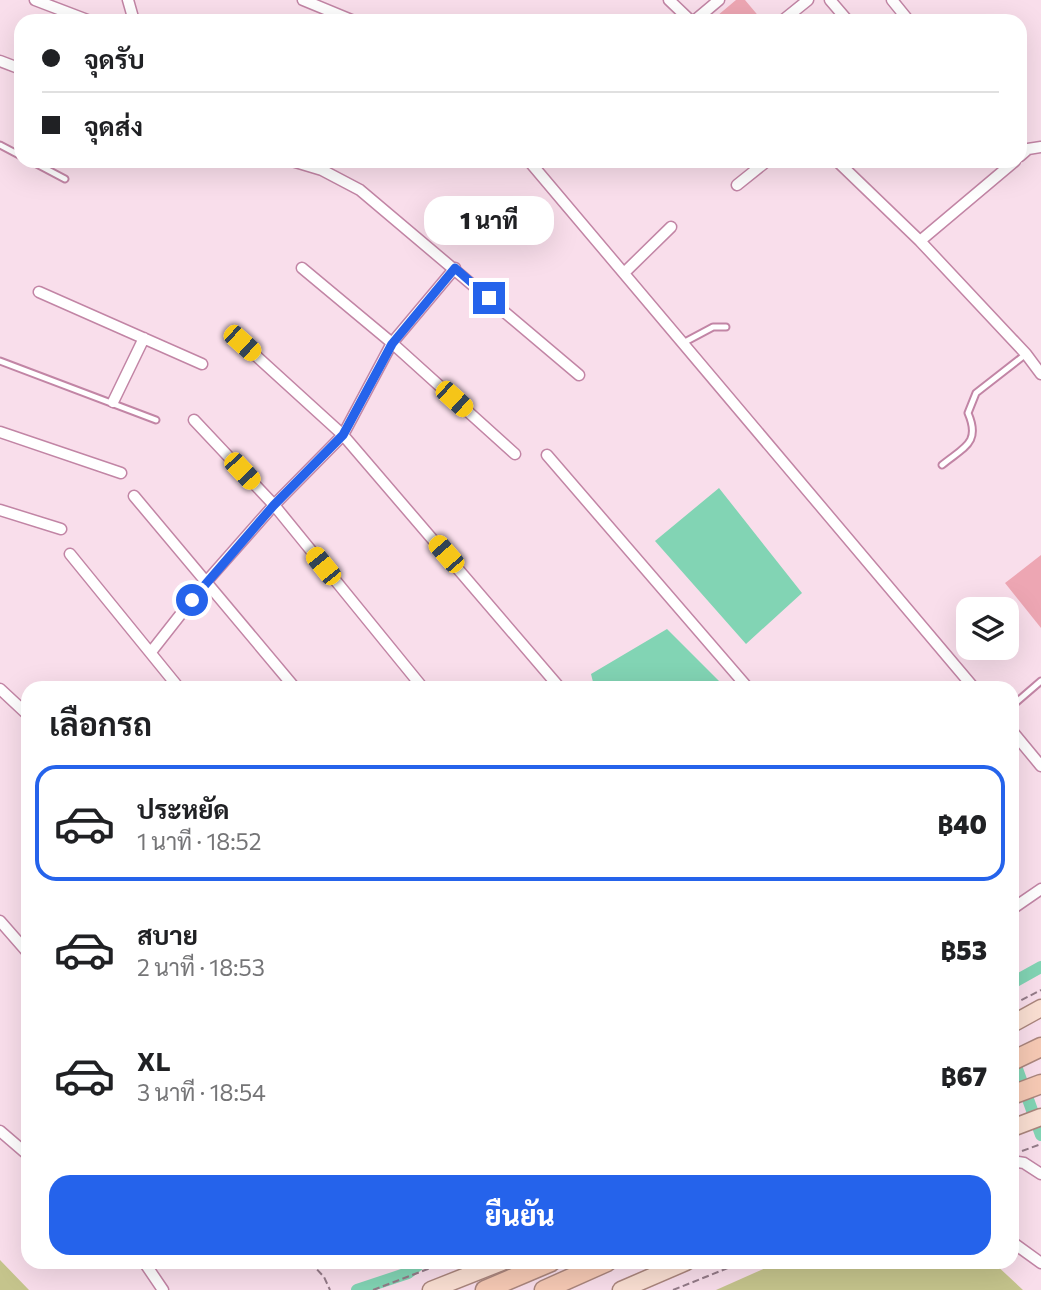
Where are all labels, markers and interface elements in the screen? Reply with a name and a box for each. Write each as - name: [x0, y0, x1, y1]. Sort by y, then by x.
- text: จุดรับ: [84, 43, 145, 74]
- text: จุดส่ง: [84, 110, 143, 141]
- callout: 1 นาที: [424, 196, 554, 246]
- text: 1 นาที: [460, 206, 518, 234]
- route end: [473, 282, 505, 314]
- car: [220, 321, 265, 365]
- car: [432, 377, 477, 421]
- car: [220, 448, 265, 494]
- car: [425, 531, 468, 577]
- car: [302, 543, 345, 589]
- route start: [176, 584, 208, 616]
- map controls: [956, 597, 1019, 660]
- button: layers: [956, 597, 1019, 660]
- text: เลือกรถ: [49, 703, 152, 743]
- icon: car: [53, 792, 116, 855]
- text: ประหยัด: [137, 793, 230, 824]
- text: ฿40: [938, 808, 987, 839]
- text: 1 นาที · 18:52: [137, 827, 262, 855]
- icon: car: [53, 918, 116, 981]
- text: สบาย: [137, 919, 198, 950]
- text: ฿53: [941, 934, 987, 965]
- text: 2 นาที · 18:53: [137, 953, 265, 981]
- icon: car: [53, 1044, 116, 1107]
- text: XL: [137, 1045, 171, 1076]
- text: ฿67: [941, 1060, 987, 1091]
- text: 3 นาที · 18:54: [137, 1078, 266, 1106]
- button: ยืนยัน: [49, 1175, 991, 1255]

